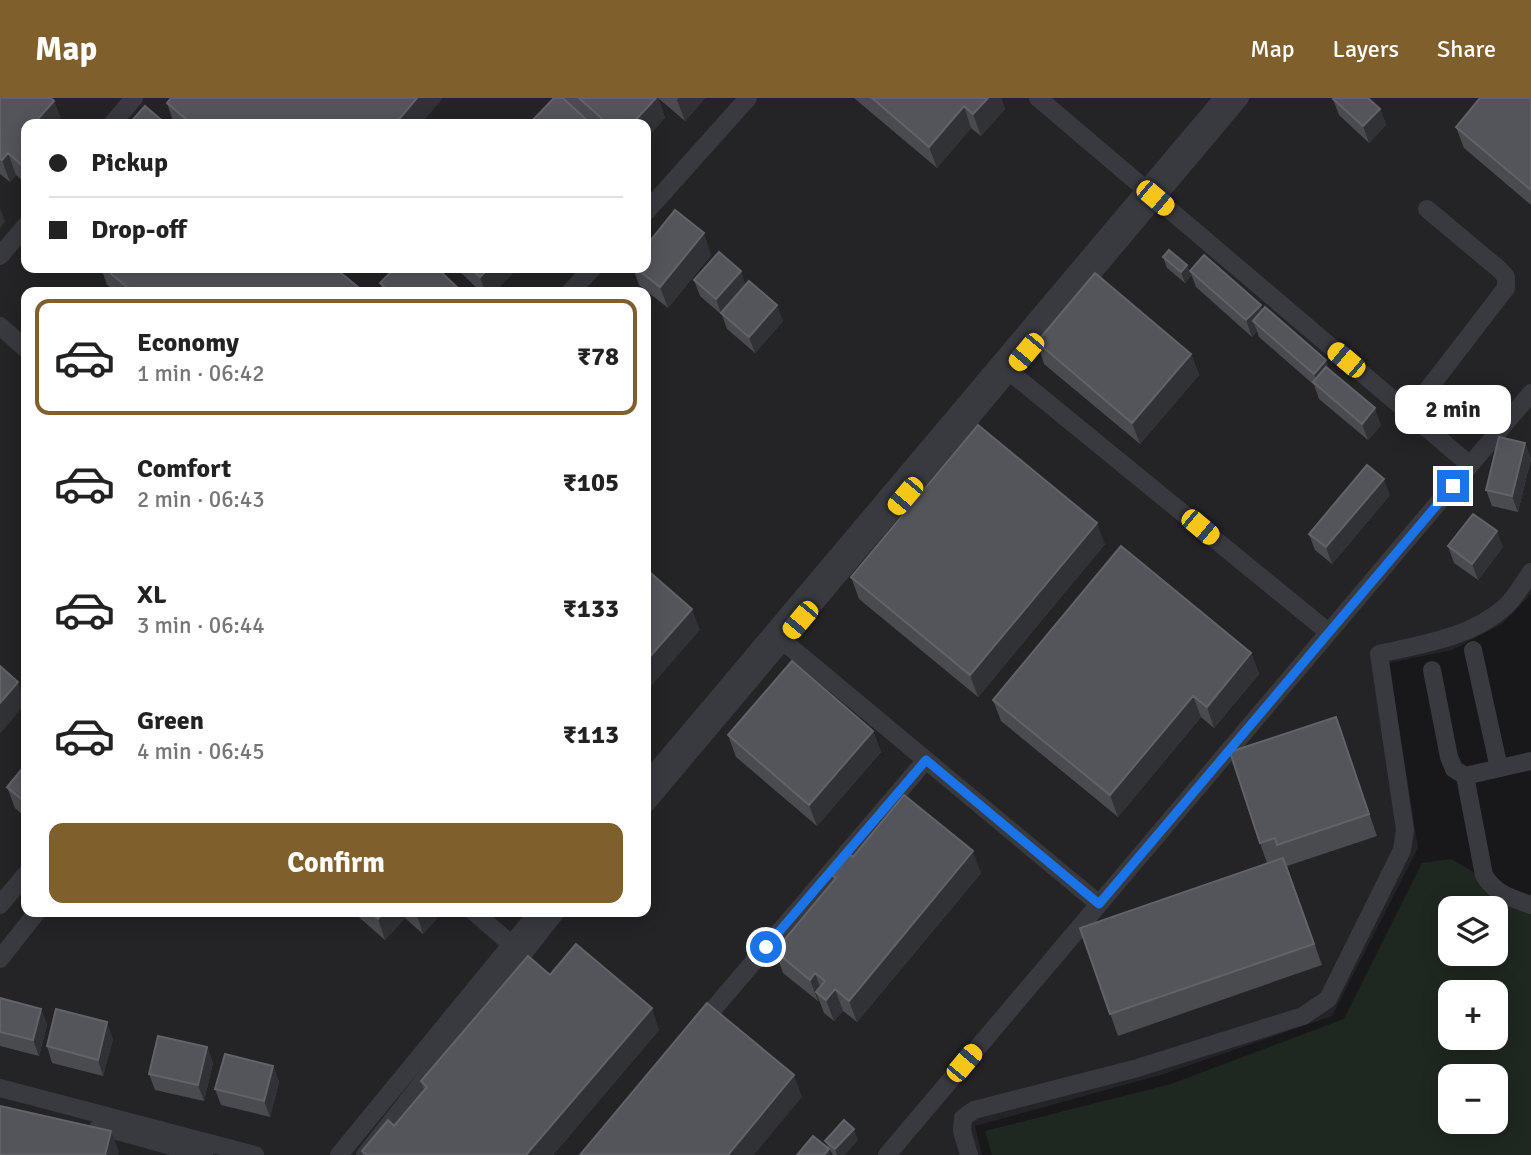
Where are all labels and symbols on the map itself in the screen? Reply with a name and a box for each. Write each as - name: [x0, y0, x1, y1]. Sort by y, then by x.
- car: [1133, 176, 1178, 220]
- car: [1005, 329, 1048, 375]
- car: [1324, 338, 1369, 382]
- callout: 2 min: [1395, 384, 1511, 434]
- route end: [1437, 470, 1469, 502]
- car: [884, 473, 927, 519]
- car: [1178, 505, 1223, 549]
- car: [779, 597, 822, 643]
- route start: [750, 931, 782, 963]
- car: [943, 1040, 986, 1086]

